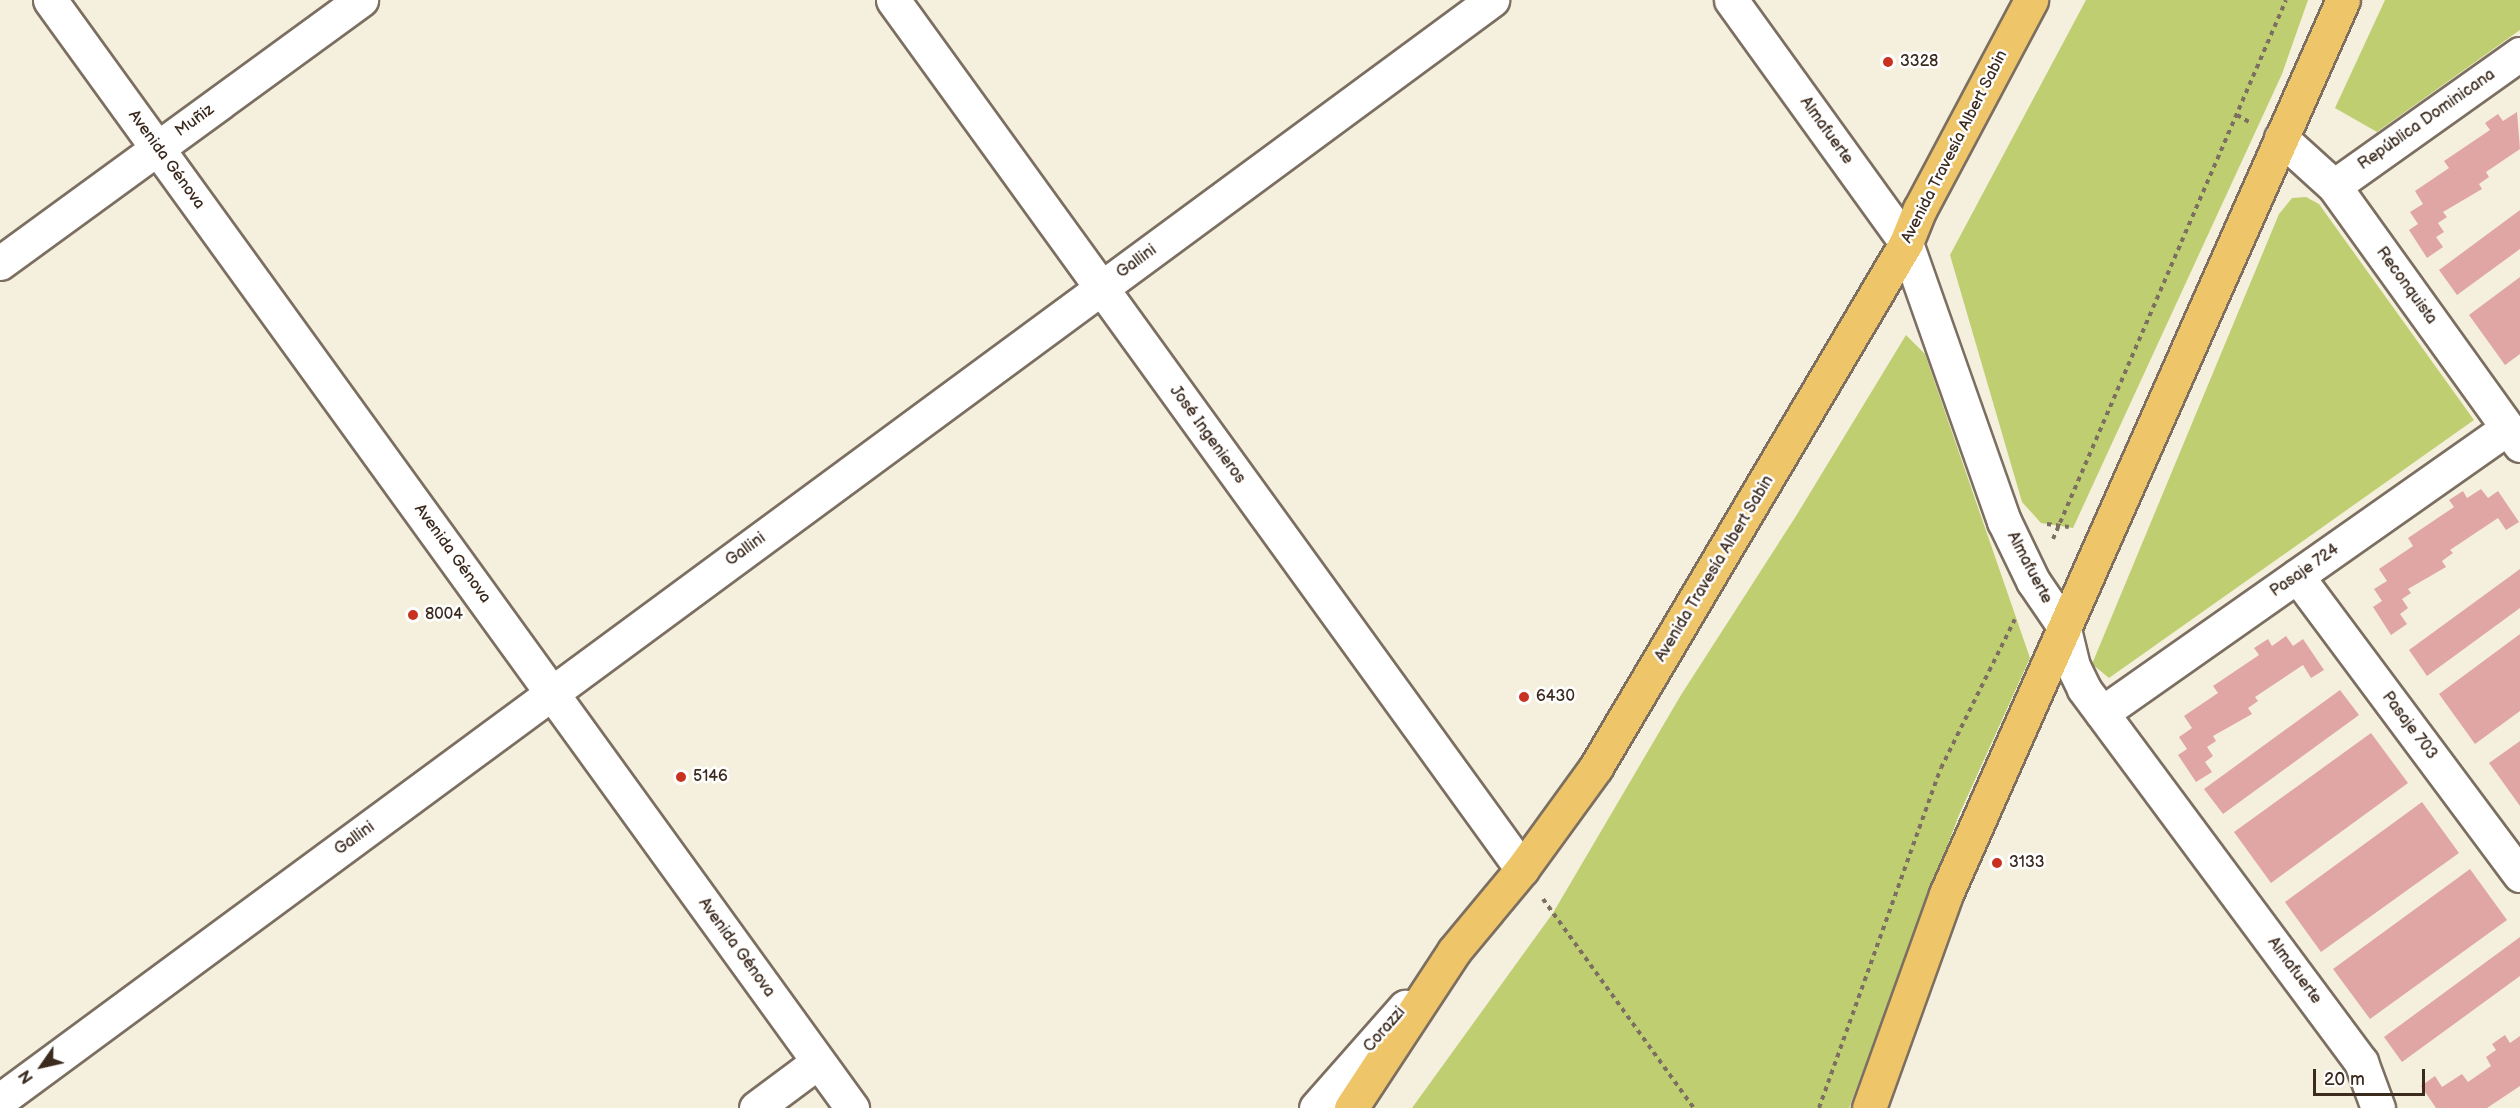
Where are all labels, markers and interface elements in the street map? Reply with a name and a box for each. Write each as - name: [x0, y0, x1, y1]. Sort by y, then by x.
- street label: Avenida Travesía Albert Sabin: [1898, 47, 2012, 247]
- place label: 3328: [1900, 52, 1938, 72]
- marker: 3328: [1881, 55, 1895, 69]
- street label: República Dominicana: [2355, 65, 2499, 175]
- street label: Almafuerte: [1795, 94, 1857, 168]
- street label: Muñiz: [172, 101, 218, 141]
- street label: Avenida Génova: [124, 107, 208, 213]
- street label: Gallini: [1113, 241, 1161, 283]
- street label: Reconquista: [2372, 244, 2440, 328]
- street label: José Ingenieros: [1165, 382, 1249, 488]
- street label: Avenida Travesía Albert Sabin: [1652, 472, 1778, 666]
- street label: Avenida Génova: [410, 501, 494, 607]
- street label: Gallini: [722, 529, 770, 571]
- street label: Almafuerte: [2002, 529, 2056, 607]
- street label: Pasaje 724: [2267, 540, 2343, 602]
- place label: 8004: [425, 605, 463, 625]
- marker: 8004: [406, 608, 420, 622]
- place label: 6430: [1536, 687, 1575, 707]
- street label: Pasaje 703: [2377, 688, 2441, 764]
- marker: 6430: [1517, 690, 1531, 704]
- place label: 5146: [693, 767, 728, 787]
- marker: 5146: [674, 770, 688, 784]
- street label: Gallini: [331, 818, 379, 860]
- place label: 3133: [2009, 853, 2045, 873]
- marker: 3133: [1990, 856, 2004, 870]
- street label: Avenida Génova: [694, 895, 778, 1001]
- street label: Almafuerte: [2263, 934, 2325, 1008]
- street label: Corazzi: [1360, 1003, 1410, 1057]
- north arrow: [12, 1036, 72, 1096]
- scale bar: [2316, 1057, 2428, 1095]
- text: N: [15, 1066, 38, 1087]
- text: 20 m: [2324, 1069, 2365, 1090]

